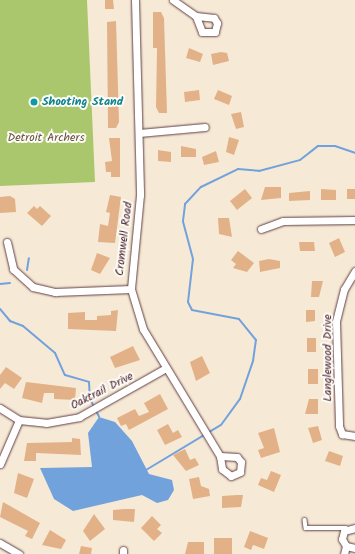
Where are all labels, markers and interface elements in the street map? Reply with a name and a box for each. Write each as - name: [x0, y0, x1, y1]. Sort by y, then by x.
- place label: Shooting Stand: [42, 95, 123, 109]
- marker: Shooting Stand: [29, 97, 39, 107]
- park label: Detroit Archers: [7, 131, 85, 145]
- street label: Cromwell Road: [112, 201, 136, 277]
- street label: Langlewood Drive: [321, 314, 335, 402]
- street label: Oaktrail Drive: [68, 369, 136, 413]

